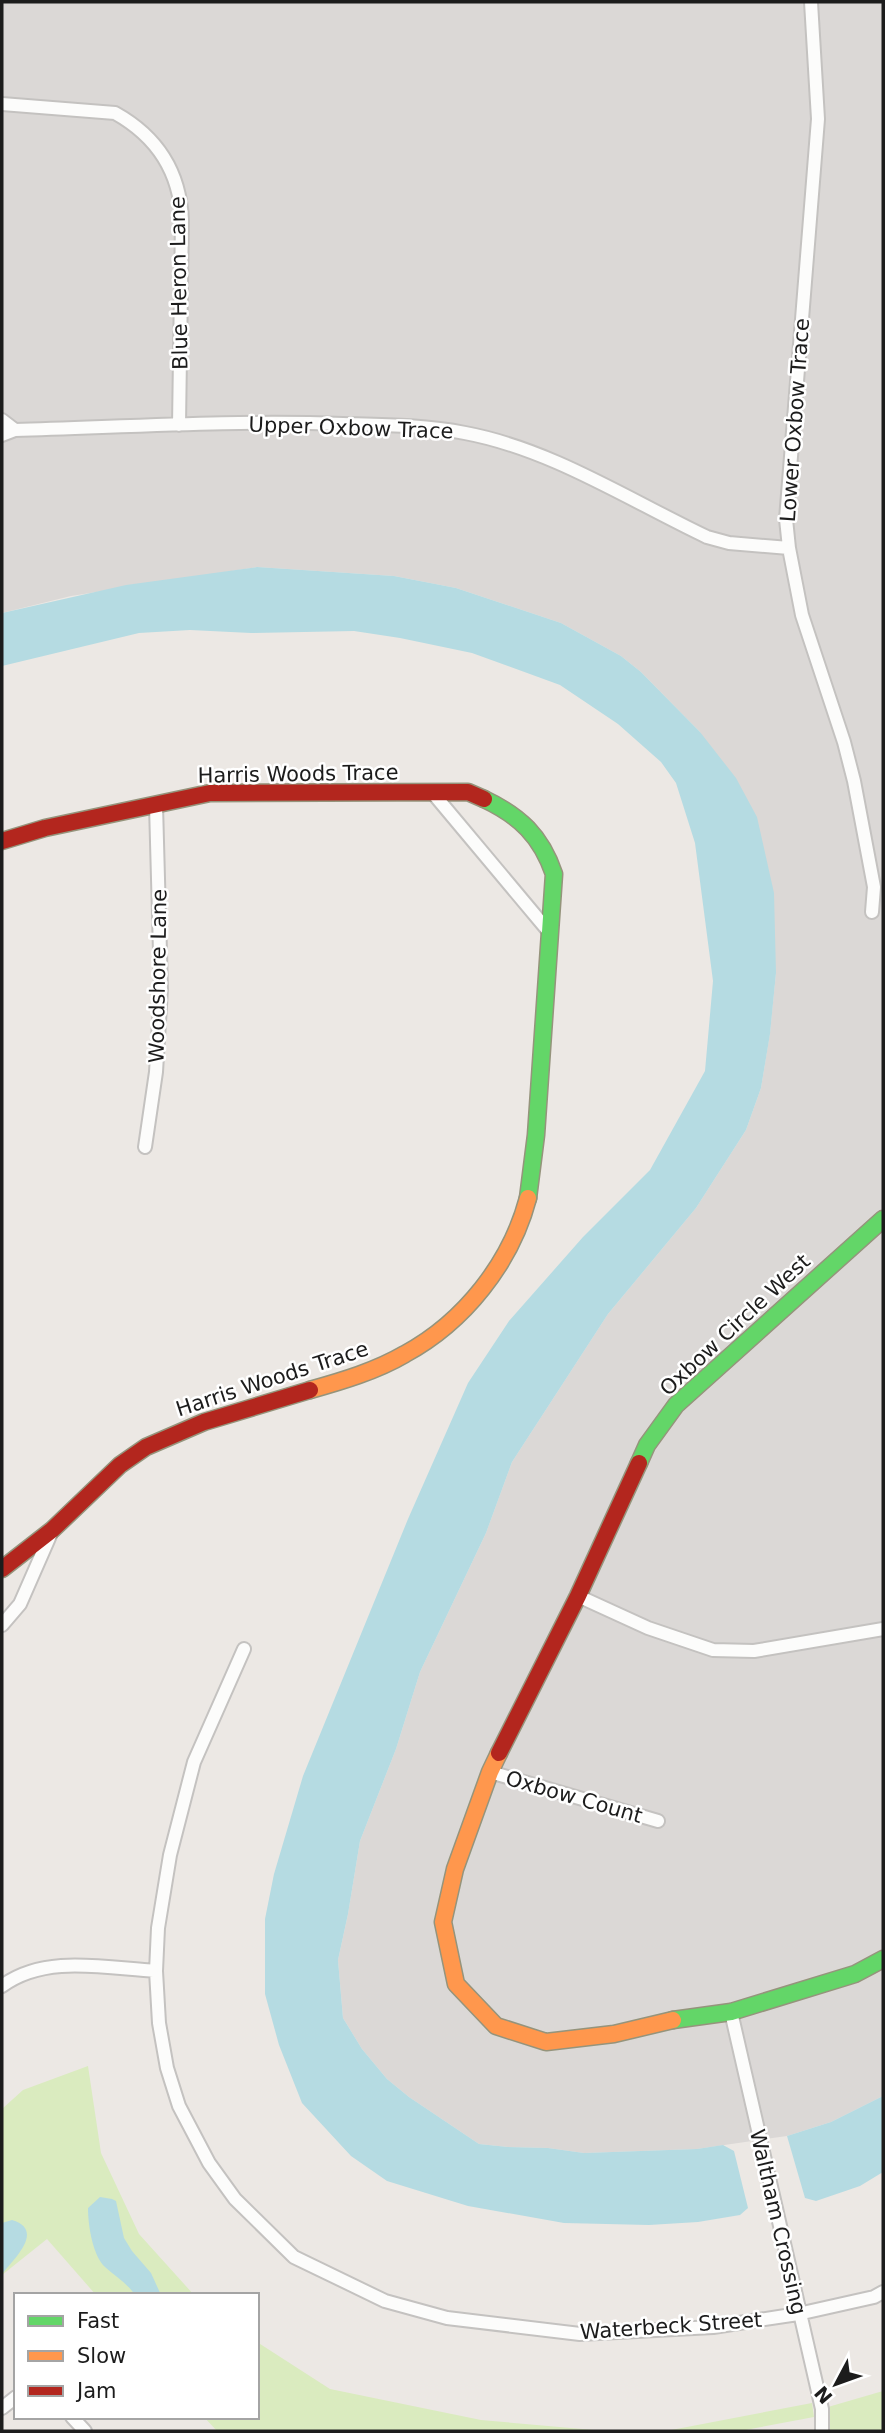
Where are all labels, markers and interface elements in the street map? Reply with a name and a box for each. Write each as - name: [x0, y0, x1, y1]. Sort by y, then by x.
- street label: Blue Heron Lane: [165, 196, 193, 370]
- street label: Lower Oxbow Trace: [776, 317, 814, 523]
- street label: Upper Oxbow Trace: [248, 412, 454, 444]
- street label: Harris Woods Trace: [197, 760, 399, 788]
- street label: Woodshore Lane: [144, 889, 172, 1063]
- street label: Oxbow Circle West: [655, 1249, 815, 1401]
- street label: Harris Woods Trace: [173, 1337, 371, 1421]
- street label: Oxbow Count: [503, 1766, 645, 1828]
- street label: Waltham Crossing: [745, 2127, 811, 2317]
- legend: [14, 2293, 259, 2419]
- street label: Waterbeck Street: [579, 2308, 763, 2344]
- text: Fast: [77, 2309, 119, 2333]
- text: Slow: [77, 2344, 126, 2368]
- north arrow: [801, 2349, 871, 2419]
- text: Jam: [75, 2379, 117, 2403]
- text: N: [810, 2382, 837, 2408]

